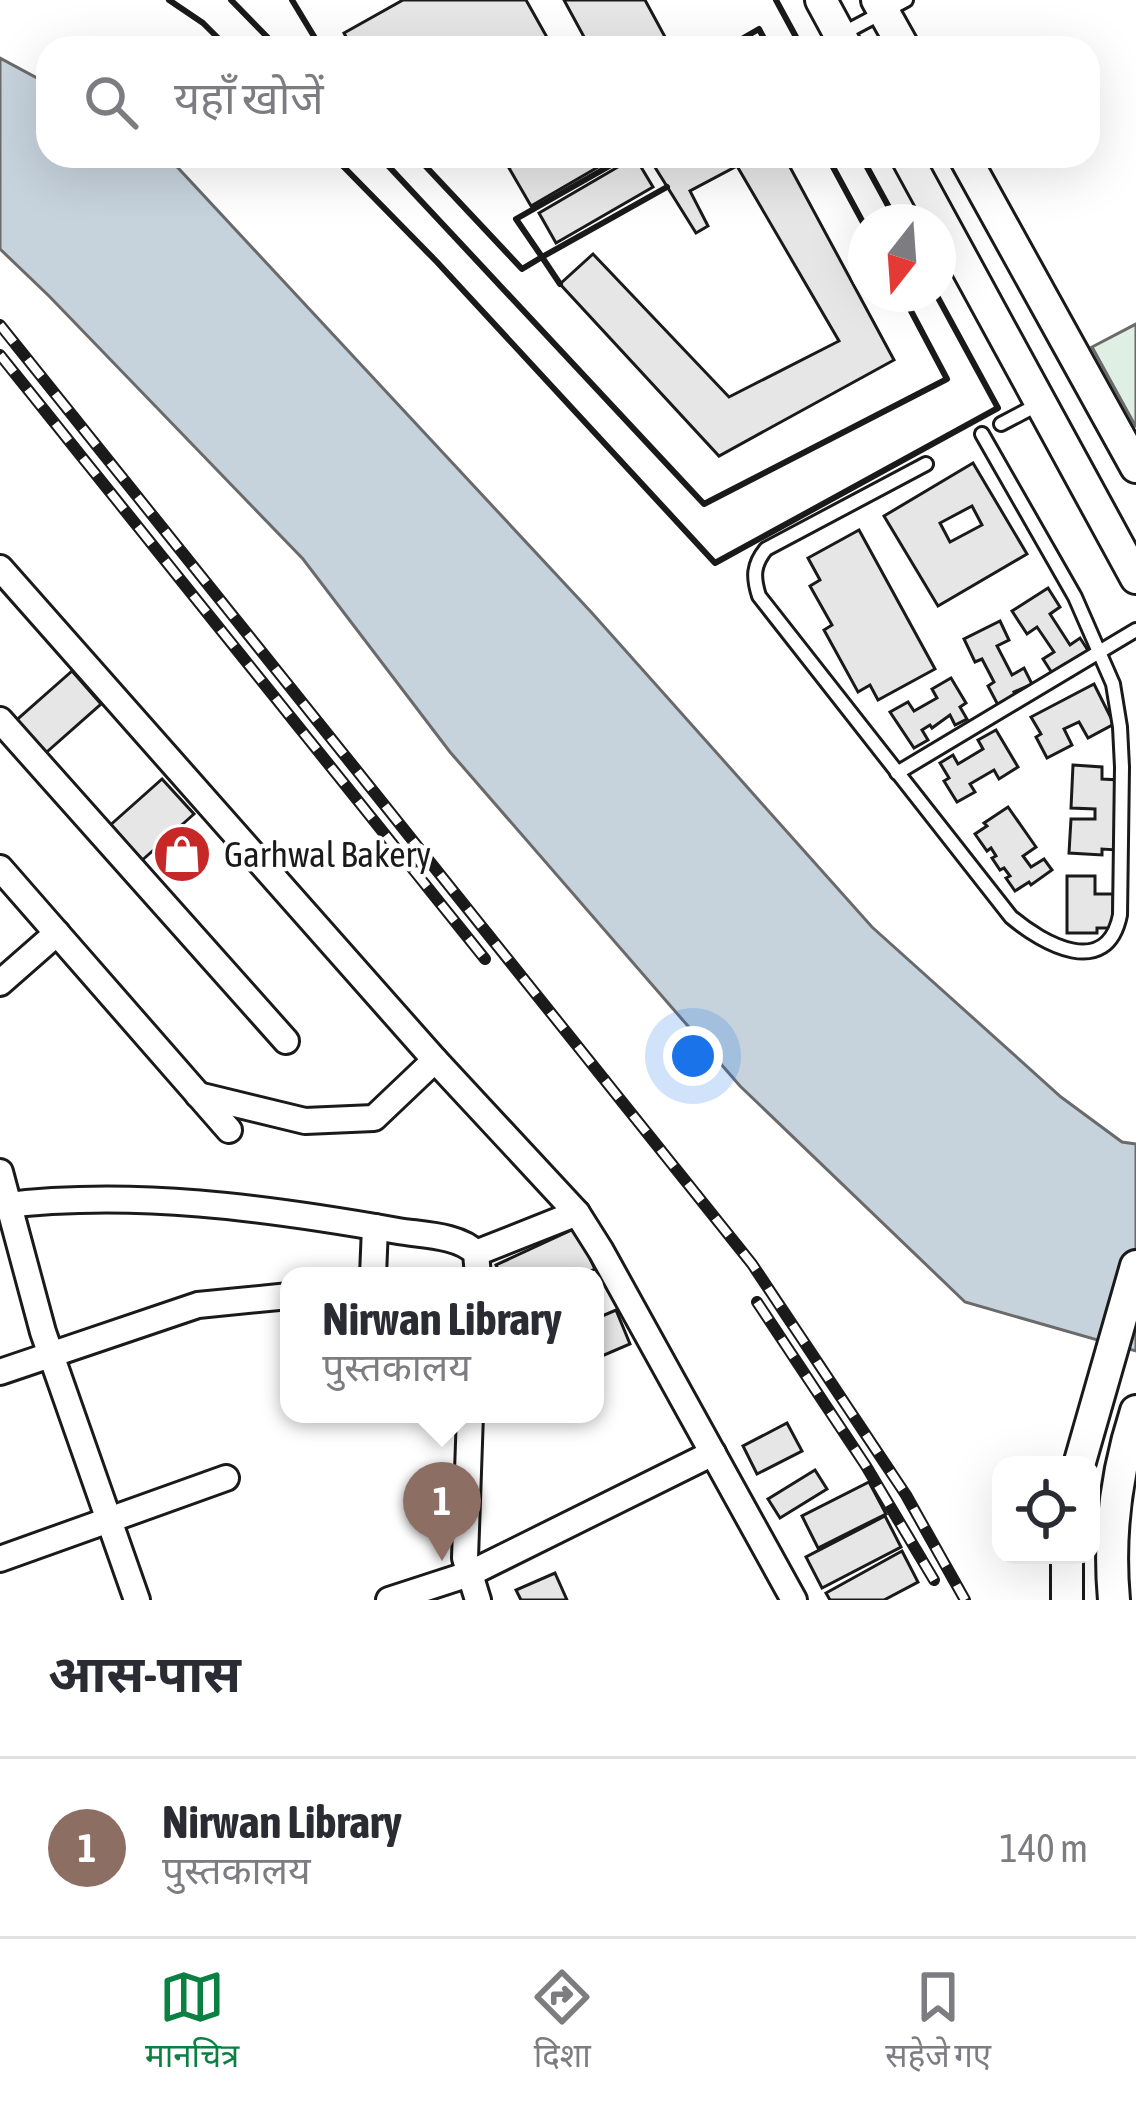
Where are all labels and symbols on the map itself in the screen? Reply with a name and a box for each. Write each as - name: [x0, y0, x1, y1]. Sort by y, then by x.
- north arrow: [848, 204, 956, 312]
- shop icon: Garhwal Bakery: [151, 823, 213, 885]
- place label: Garhwal Bakery: [224, 833, 431, 875]
- your location: [663, 1026, 723, 1086]
- pin: 1: [403, 1462, 481, 1561]

